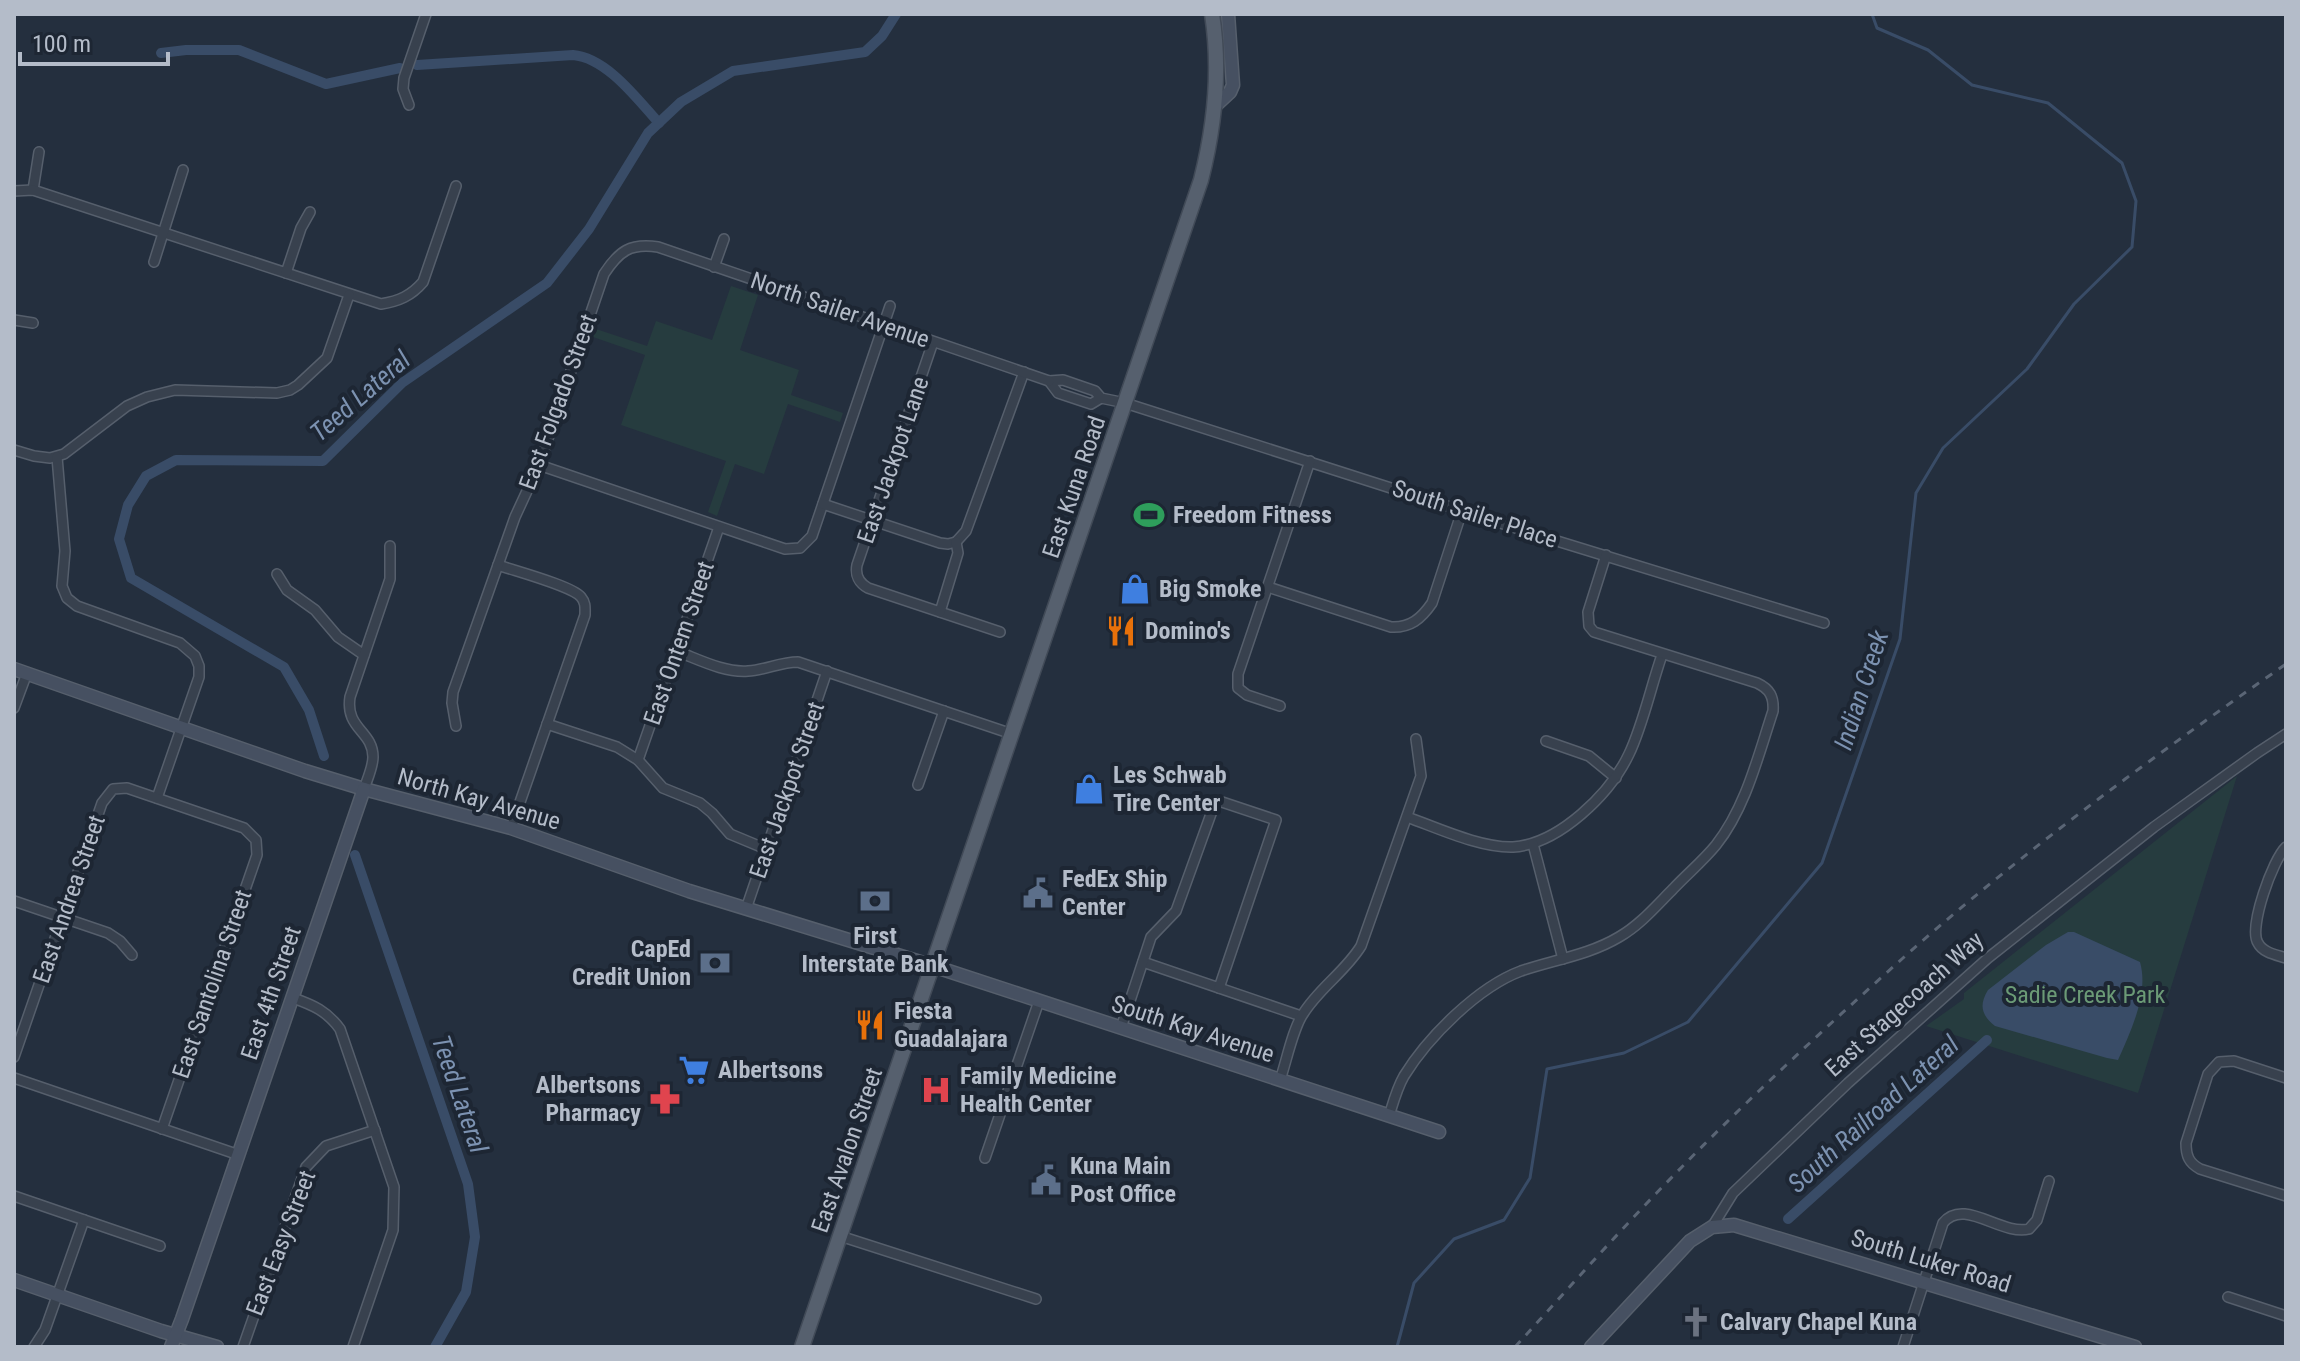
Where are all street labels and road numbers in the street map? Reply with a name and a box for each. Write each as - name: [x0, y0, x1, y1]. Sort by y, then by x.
- street label: North Sailer Avenue: [747, 266, 933, 354]
- street label: East Folgado Street: [513, 310, 603, 494]
- street label: East Jackpot Lane: [851, 373, 935, 547]
- street label: East Kuna Road: [1037, 412, 1111, 562]
- street label: South Sailer Place: [1389, 474, 1561, 554]
- street label: East Ontem Street: [638, 558, 720, 728]
- street label: East Jackpot Street: [744, 698, 830, 882]
- street label: North Kay Avenue: [394, 762, 564, 836]
- street label: East Andrea Street: [27, 811, 111, 987]
- street label: East Santolina Street: [167, 886, 257, 1082]
- street label: East 4th Street: [235, 923, 307, 1063]
- street label: East Stagecoach Way: [1819, 926, 1989, 1082]
- street label: South Kay Avenue: [1108, 990, 1278, 1068]
- street label: East Avalon Street: [806, 1064, 888, 1236]
- street label: East Easy Street: [240, 1167, 322, 1319]
- street label: South Luker Road: [1848, 1223, 2014, 1299]

